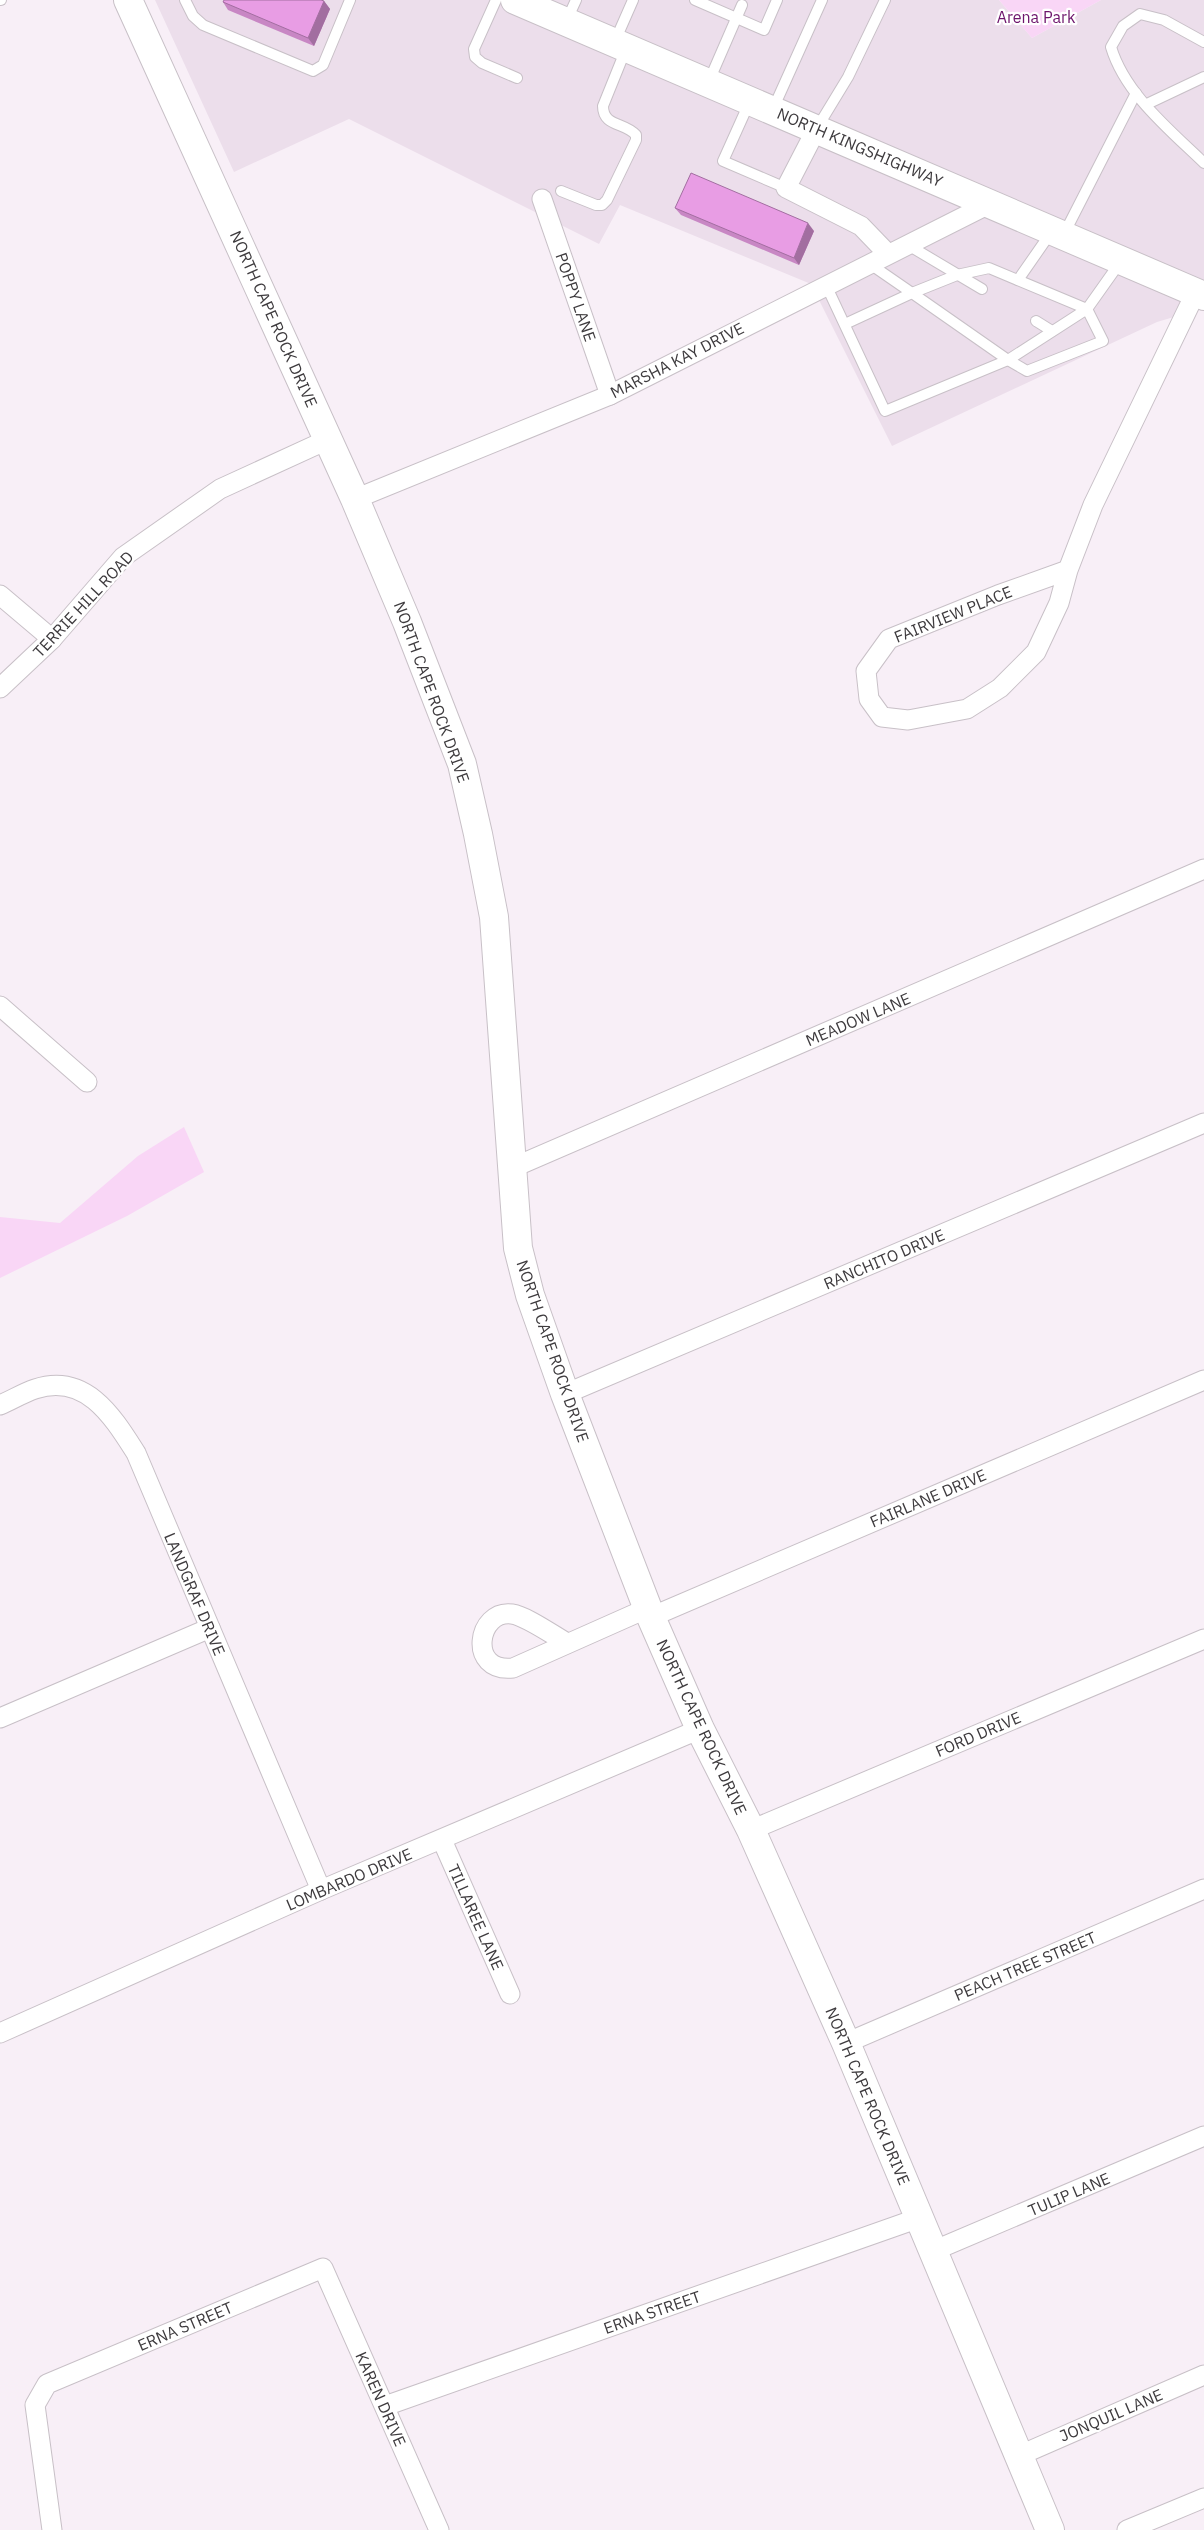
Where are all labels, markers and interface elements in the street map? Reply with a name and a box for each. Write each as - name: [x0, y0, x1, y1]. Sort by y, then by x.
- park label: Arena Park: [997, 7, 1076, 27]
- street label: NORTH KINGSHIGHWAY: [774, 103, 946, 191]
- street label: NORTH CAPE ROCK DRIVE: [226, 227, 322, 411]
- street label: POPPY LANE: [551, 250, 601, 344]
- street label: MARSHA KAY DRIVE: [607, 318, 747, 402]
- street label: TERRIE HILL ROAD: [29, 547, 137, 661]
- street label: FAIRVIEW PLACE: [891, 581, 1015, 647]
- street label: NORTH CAPE ROCK DRIVE: [390, 599, 474, 785]
- street label: MEADOW LANE: [803, 988, 913, 1050]
- street label: RANCHITO DRIVE: [820, 1224, 948, 1294]
- street label: NORTH CAPE ROCK DRIVE: [512, 1257, 594, 1445]
- street label: FAIRLANE DRIVE: [867, 1464, 989, 1532]
- street label: LANDGRAF DRIVE: [160, 1530, 230, 1658]
- street label: NORTH CAPE ROCK DRIVE: [652, 1636, 752, 1818]
- street label: FORD DRIVE: [932, 1707, 1024, 1761]
- street label: LOMBARDO DRIVE: [283, 1843, 415, 1915]
- street label: TILLAREE LANE: [444, 1861, 508, 1973]
- street label: PEACH TREE STREET: [951, 1927, 1099, 2005]
- street label: NORTH CAPE ROCK DRIVE: [821, 2004, 915, 2188]
- street label: TULIP LANE: [1025, 2168, 1113, 2220]
- street label: ERNA STREET: [601, 2286, 703, 2338]
- street label: ERNA STREET: [135, 2297, 235, 2355]
- street label: KAREN DRIVE: [351, 2349, 411, 2449]
- street label: JONQUIL LANE: [1056, 2384, 1166, 2446]

